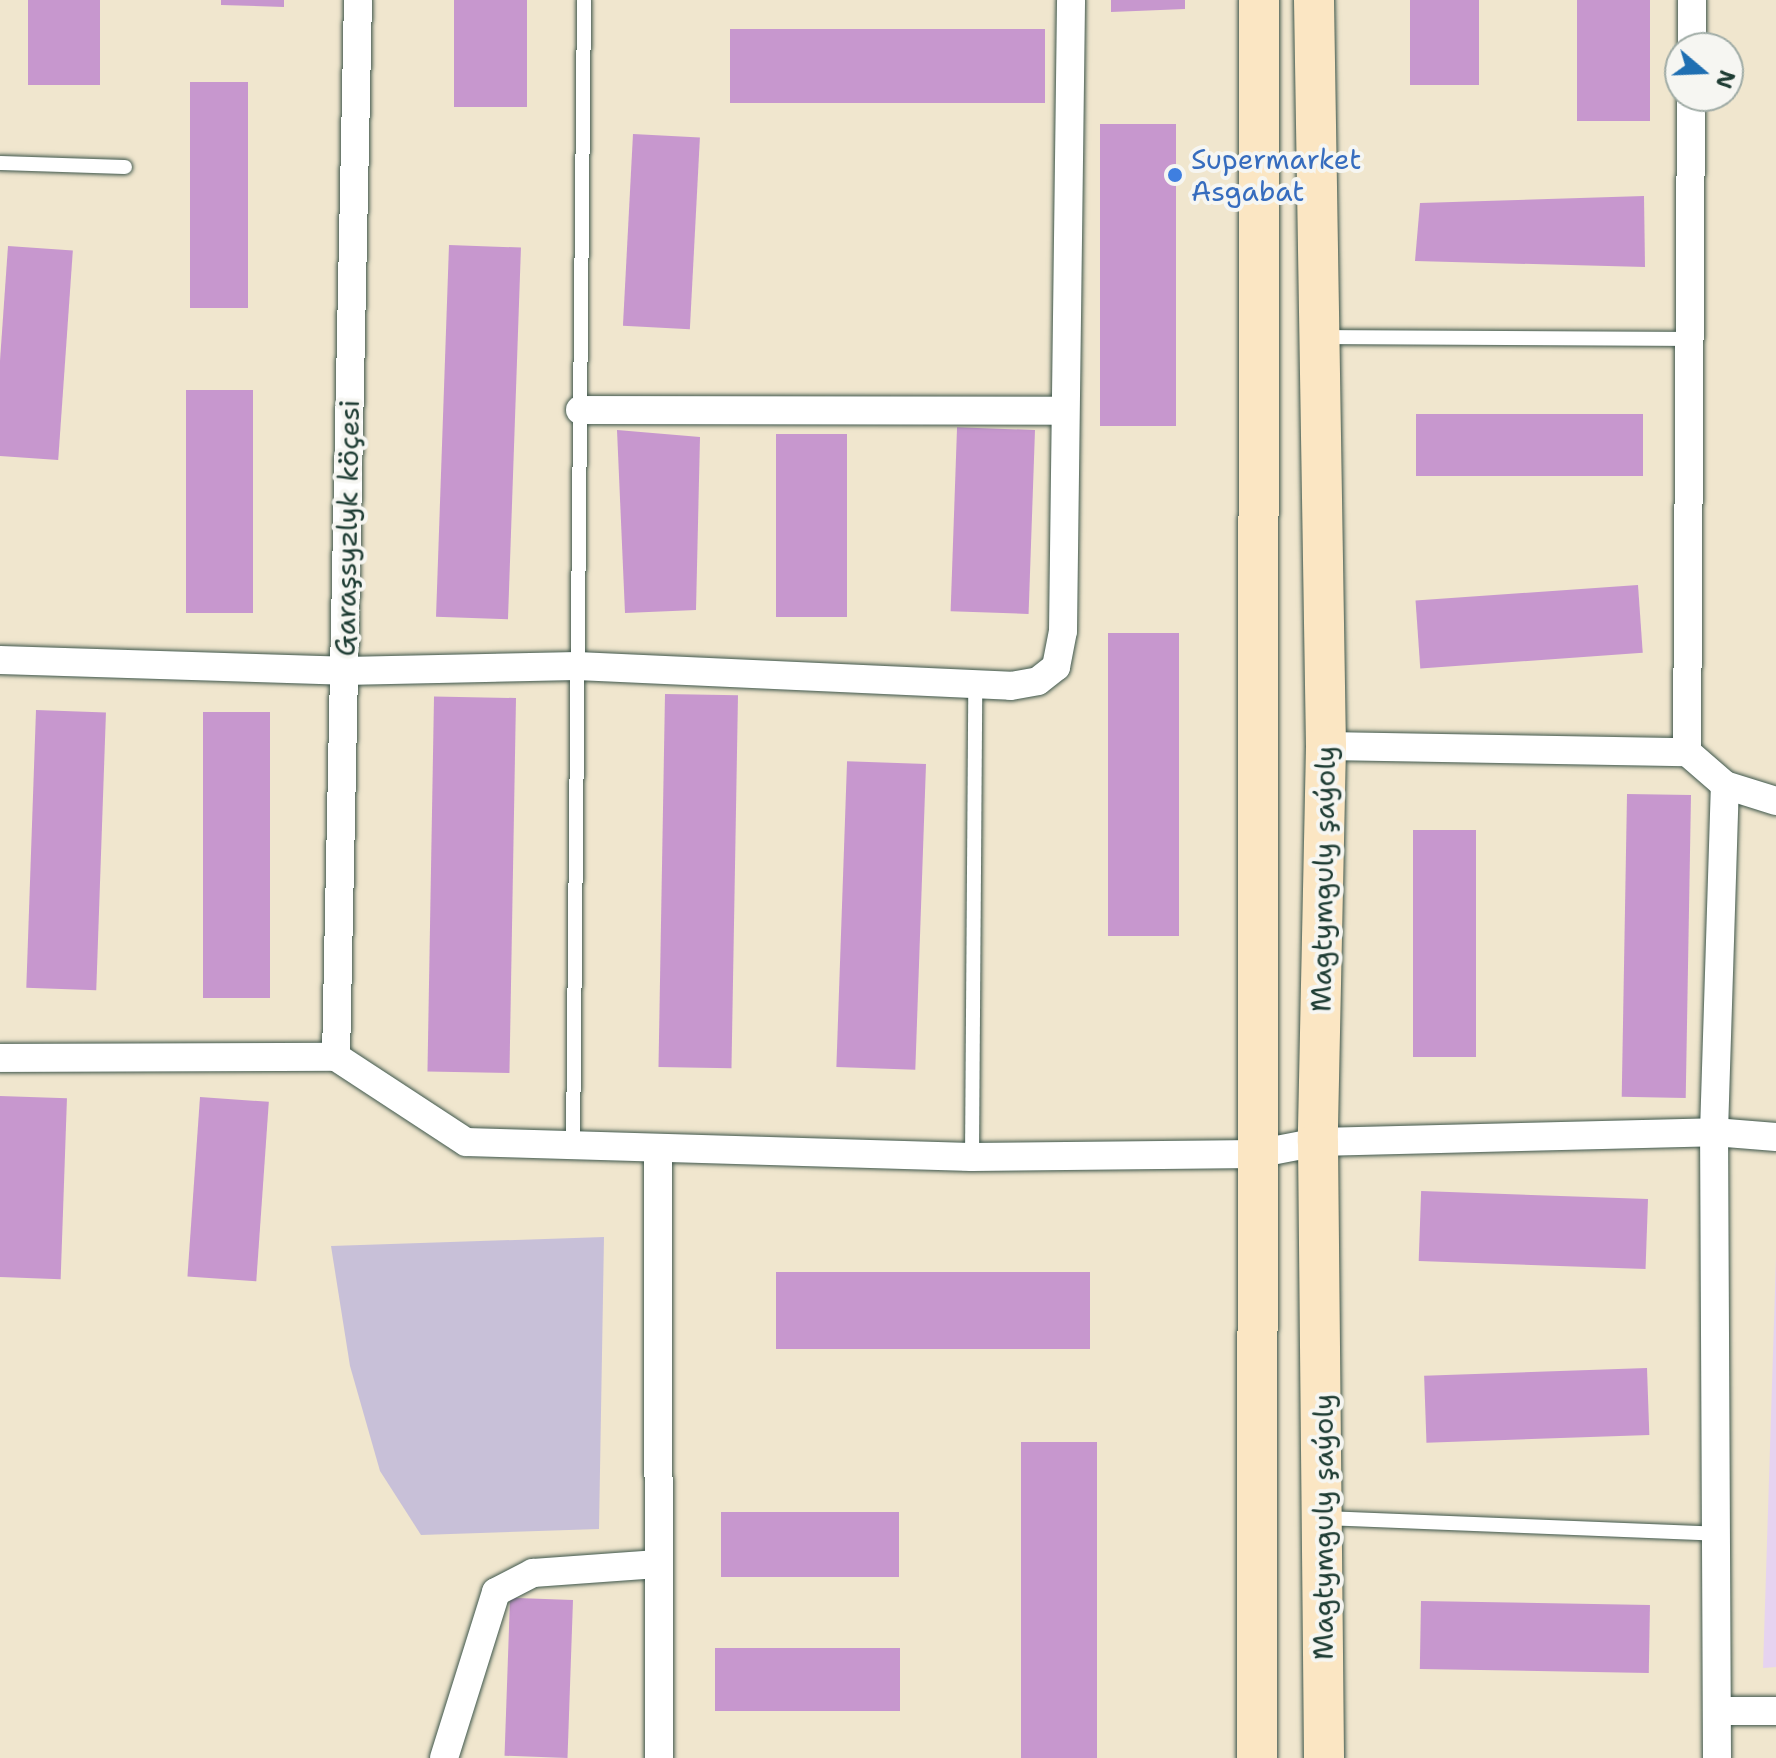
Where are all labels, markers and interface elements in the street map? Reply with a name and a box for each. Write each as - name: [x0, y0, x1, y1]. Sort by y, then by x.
- north arrow: [1664, 32, 1744, 112]
- text: N: [1709, 66, 1742, 92]
- place label: Supermarket Asgabat: [1191, 142, 1362, 208]
- marker: Supermarket Asgabat: [1166, 166, 1184, 184]
- street label: Garaşsyzlyk köçesi: [328, 399, 366, 657]
- street label: Magtymguly şaýoly: [1304, 746, 1342, 1012]
- street label: Magtymguly şaýoly: [1306, 1394, 1340, 1660]

